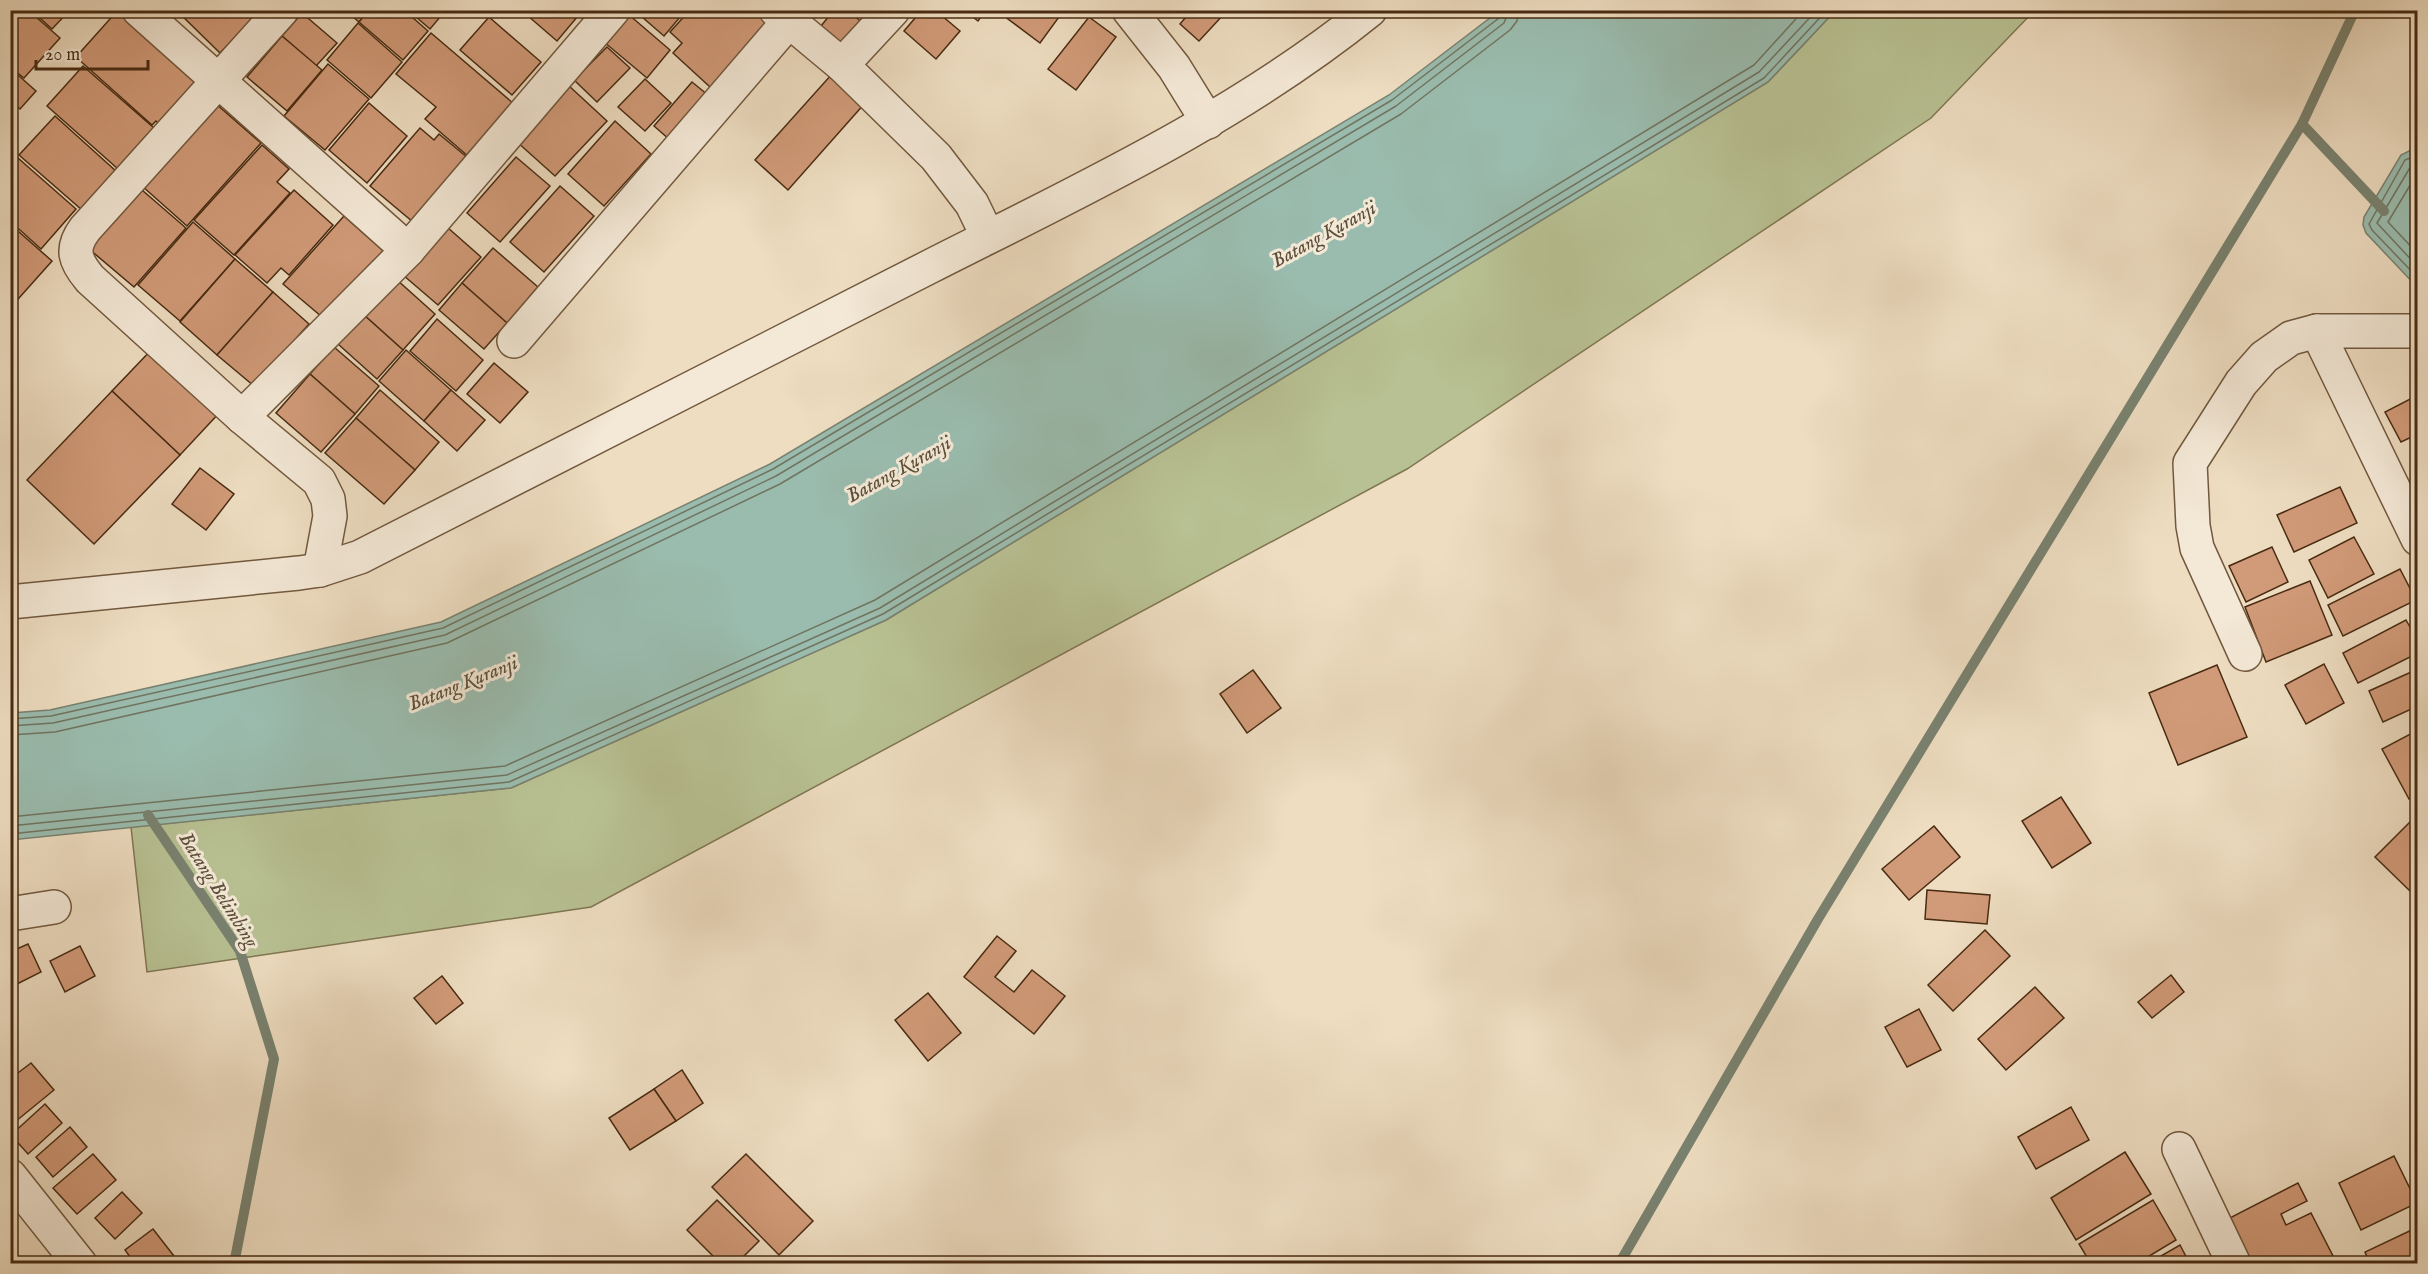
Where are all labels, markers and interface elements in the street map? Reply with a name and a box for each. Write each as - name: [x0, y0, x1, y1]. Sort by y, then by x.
- scale bar: [36, 33, 148, 71]
- text: 20 m: [45, 44, 80, 67]
- water label: Batang Kuranji: [1267, 195, 1382, 275]
- water label: Batang Kuranji: [842, 430, 957, 510]
- water label: Batang Kuranji: [405, 650, 523, 718]
- water label: Batang Belimbing: [172, 828, 264, 954]

